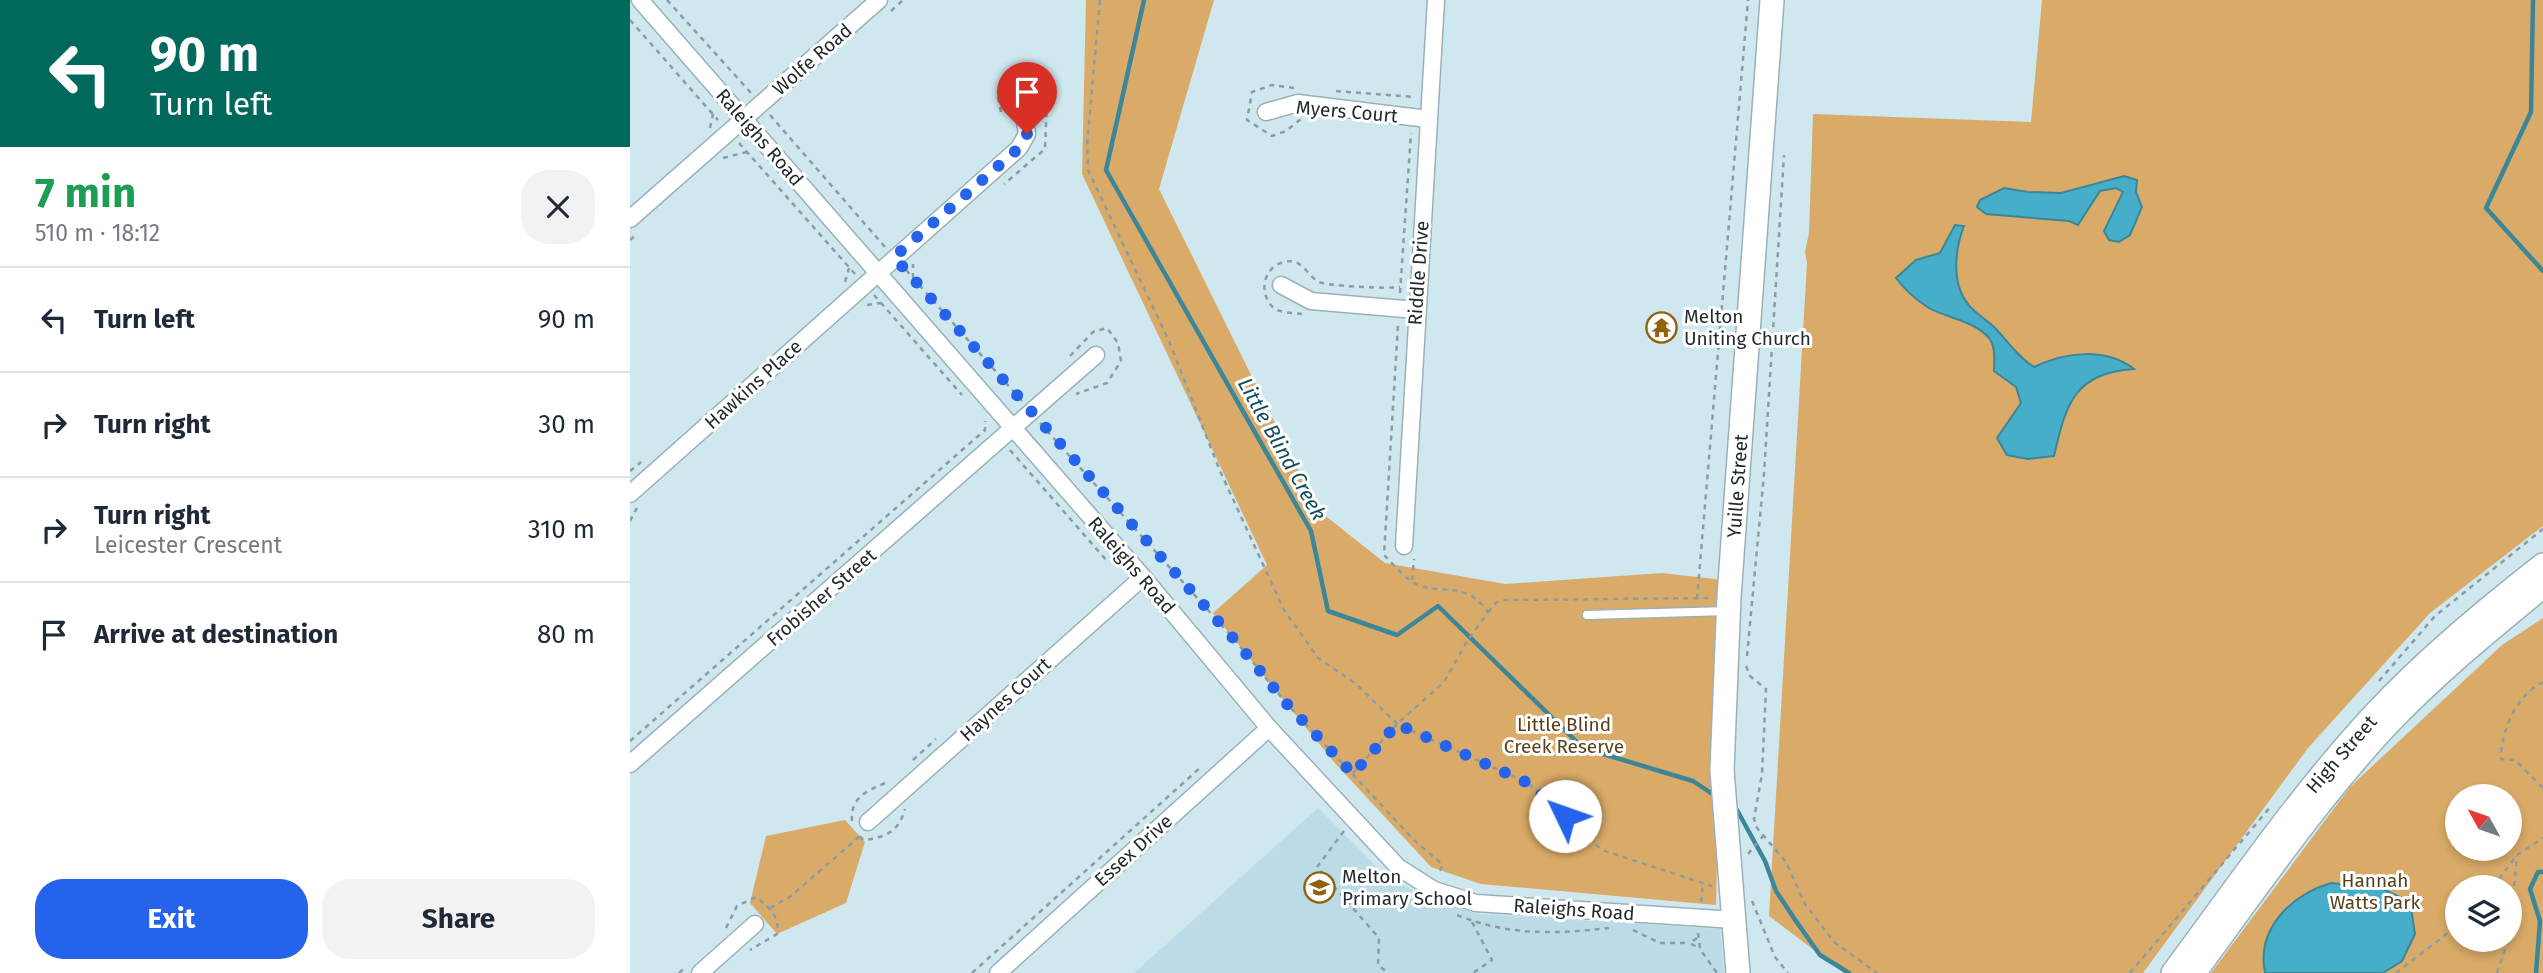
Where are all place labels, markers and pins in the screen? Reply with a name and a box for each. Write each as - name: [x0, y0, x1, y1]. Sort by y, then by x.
- pin: [997, 62, 1057, 134]
- place label: Melton Uniting Church: [1684, 305, 1811, 350]
- temple icon: Melton Uniting Church: [1644, 310, 1678, 344]
- place label: Melton Primary School: [1342, 865, 1472, 910]
- school or university icon: Melton Primary School: [1302, 870, 1336, 904]

